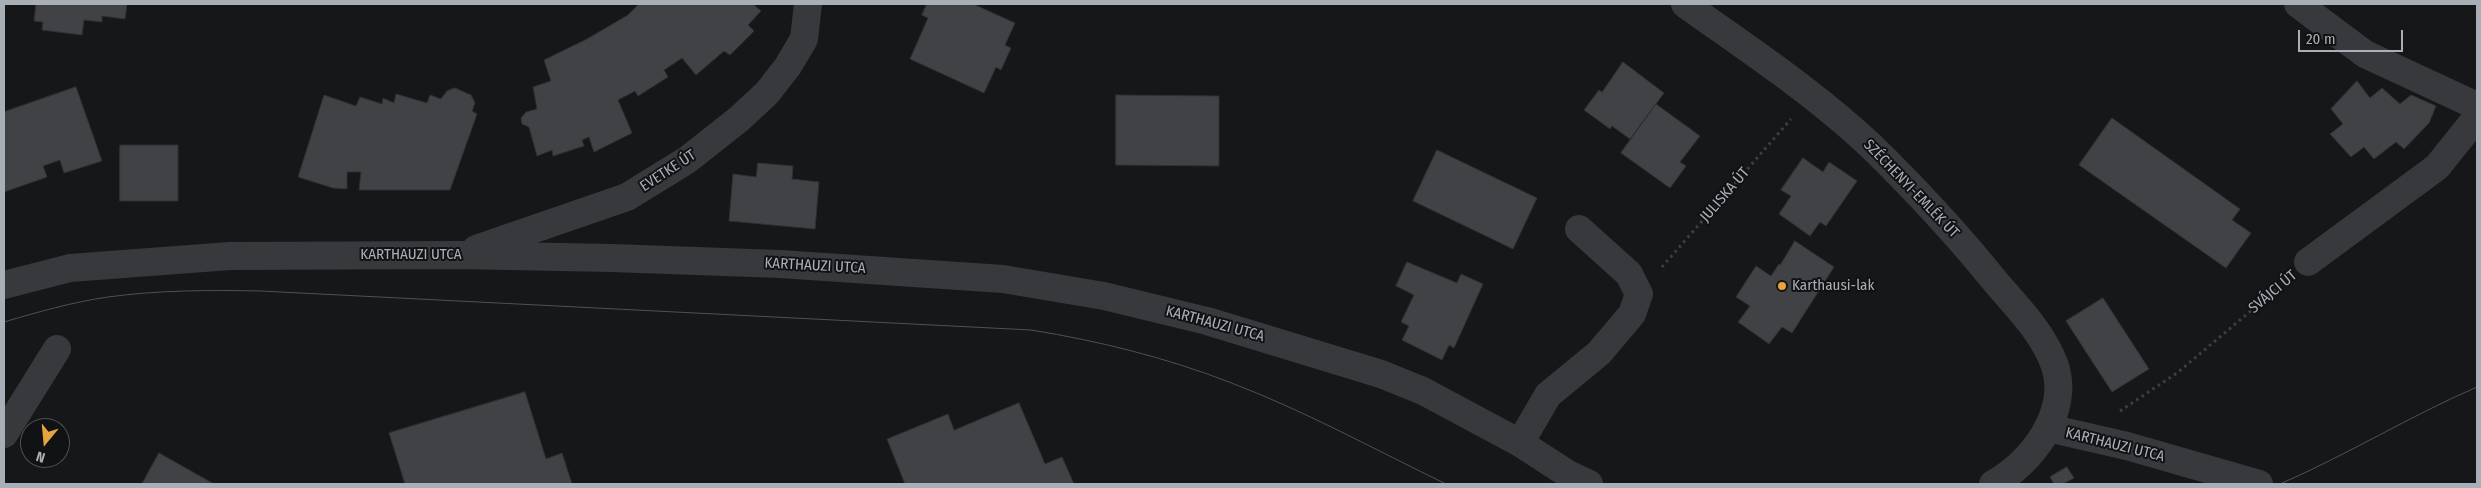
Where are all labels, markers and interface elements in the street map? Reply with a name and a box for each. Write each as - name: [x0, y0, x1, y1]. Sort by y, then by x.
- scale bar: [2301, 20, 2406, 52]
- text: 20 m: [2306, 30, 2336, 48]
- street label: SZÉCHENYI-EMLÉK ÚT: [1860, 136, 1962, 242]
- street label: EVETKE ÚT: [637, 146, 699, 196]
- street label: JULISKA ÚT: [1697, 164, 1753, 226]
- street label: KARTHAUZI UTCA: [360, 246, 462, 264]
- street label: KARTHAUZI UTCA: [764, 254, 866, 278]
- street label: SVÁJCI ÚT: [2245, 267, 2301, 317]
- place label: Karthausi-lak: [1792, 277, 1874, 295]
- marker: Karthausi-lak: [1776, 280, 1788, 292]
- street label: KARTHAUZI UTCA: [1164, 302, 1266, 346]
- north arrow: [20, 418, 70, 468]
- street label: KARTHAUZI UTCA: [2064, 424, 2166, 466]
- text: N: [34, 448, 47, 466]

